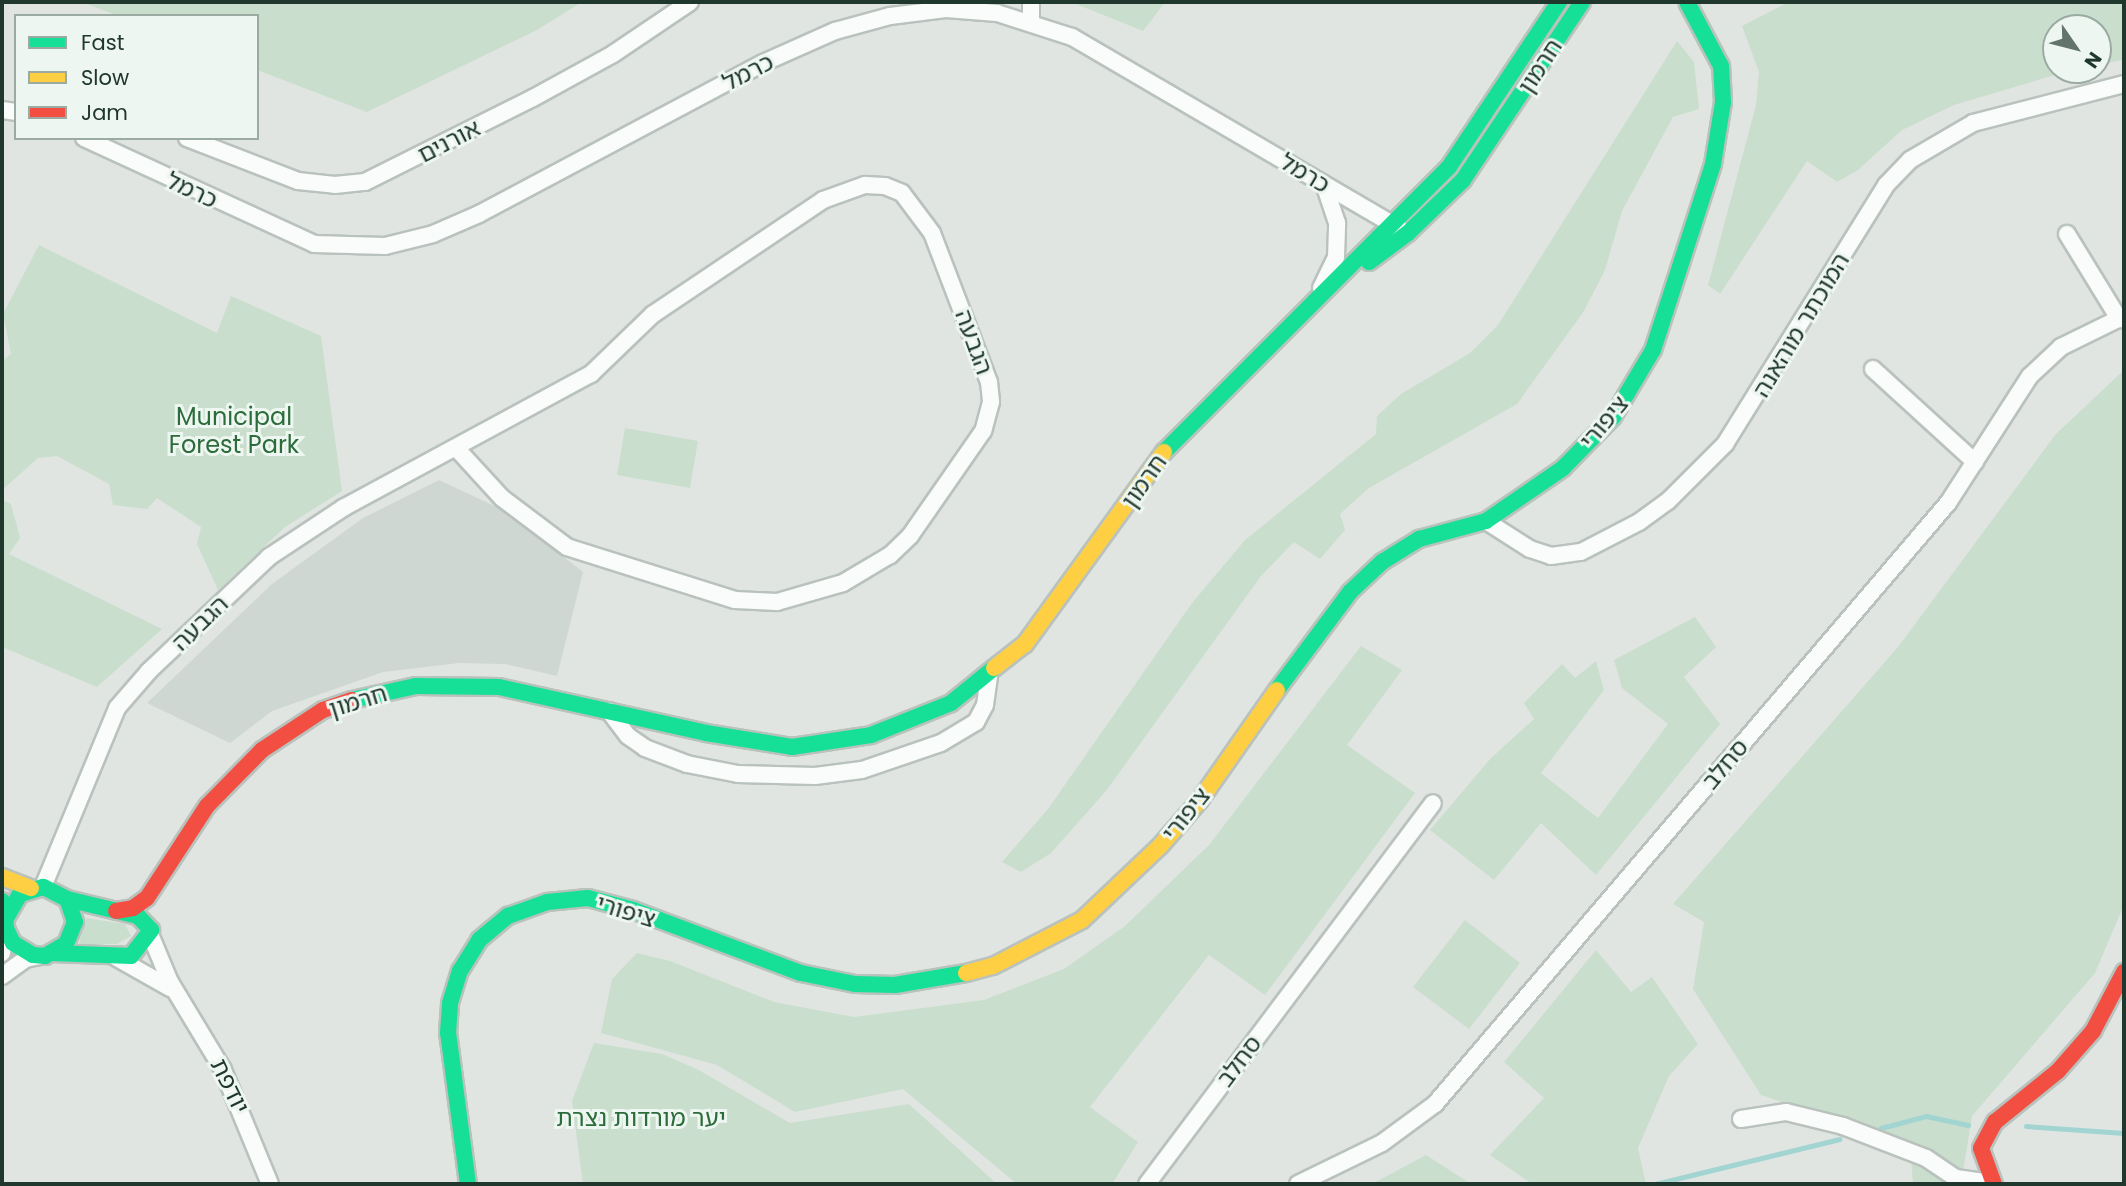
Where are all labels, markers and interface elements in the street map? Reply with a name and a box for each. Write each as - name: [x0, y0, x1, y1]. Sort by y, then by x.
- legend: [14, 14, 259, 140]
- north arrow: [2042, 14, 2112, 84]
- text: Fast: [81, 28, 124, 57]
- street label: חרמון: [1512, 33, 1568, 99]
- street label: כרמל: [718, 47, 778, 97]
- text: N: [2078, 47, 2108, 74]
- text: Slow: [81, 63, 129, 92]
- text: Jam: [81, 98, 128, 127]
- street label: אורנים: [413, 113, 485, 169]
- street label: כרמל: [1275, 147, 1335, 199]
- street label: כרמל: [162, 166, 222, 214]
- street label: המוכתר מוהאנה: [1747, 248, 1855, 402]
- street label: הגבעה: [949, 306, 999, 378]
- street label: ציפורי: [1574, 390, 1634, 454]
- park label: Municipal Forest Park: [169, 403, 299, 459]
- street label: חרמון: [1115, 448, 1173, 514]
- street label: הגבעה: [166, 589, 234, 657]
- street label: חרמון: [325, 679, 391, 723]
- street label: סחלב: [1696, 733, 1754, 795]
- street label: ציפורי: [1156, 781, 1216, 847]
- street label: ציפורי: [593, 888, 659, 934]
- street label: סחלב: [1210, 1030, 1268, 1092]
- street label: יודפת: [204, 1054, 256, 1118]
- park label: יער מורדות נצרת: [556, 1104, 726, 1132]

